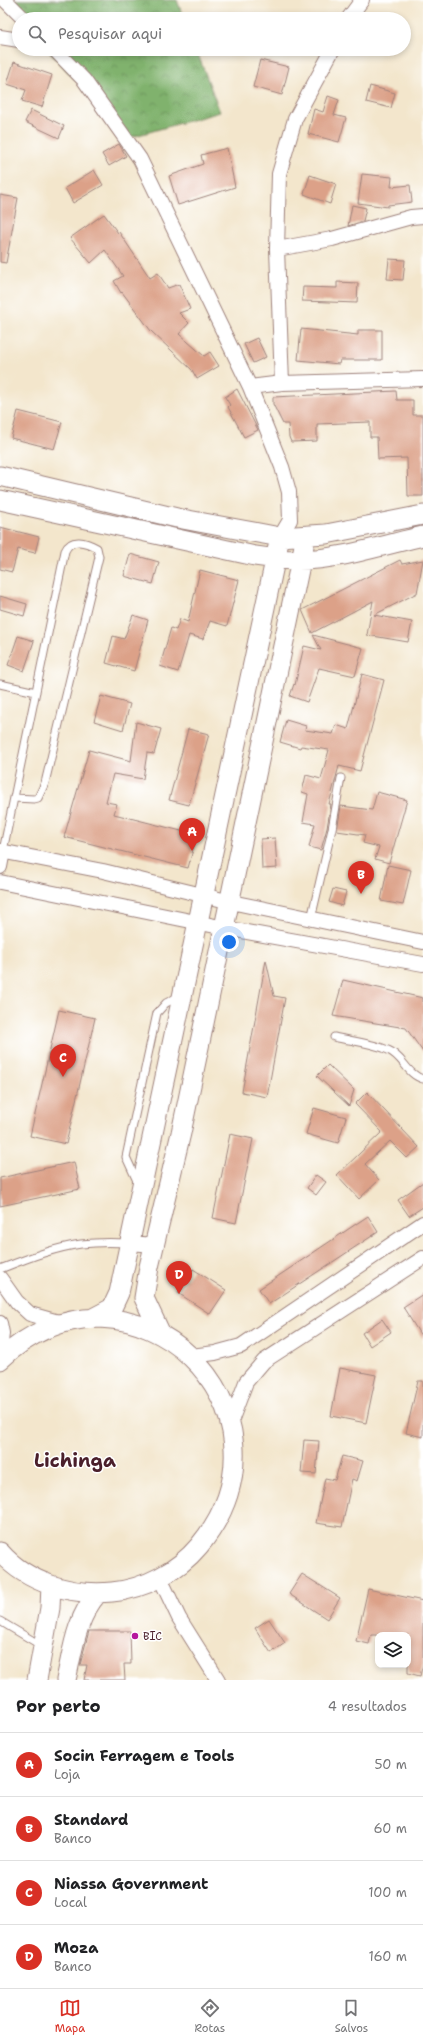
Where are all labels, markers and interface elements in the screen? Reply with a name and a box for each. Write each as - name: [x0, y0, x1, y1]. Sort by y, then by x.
- search box: [12, 12, 411, 56]
- icon: search: [26, 23, 48, 45]
- text: Pesquisar aqui: [58, 24, 162, 44]
- pin: A: [179, 818, 205, 851]
- pin: B: [348, 861, 374, 894]
- your location: [219, 932, 239, 952]
- pin: C: [50, 1044, 76, 1077]
- pin: D: [166, 1261, 192, 1294]
- district label: Lichinga: [34, 1448, 116, 1473]
- place label: BIC: [143, 1629, 162, 1644]
- marker: BIC: [130, 1631, 140, 1641]
- map controls: [375, 1632, 411, 1668]
- button: layers: [375, 1632, 411, 1668]
- text: Por perto: [16, 1695, 101, 1717]
- text: 4 resultados: [328, 1698, 407, 1715]
- text: Socin Ferragem e Tools: [54, 1746, 234, 1766]
- text: A: [24, 1756, 34, 1773]
- text: 50 m: [374, 1756, 407, 1773]
- text: Loja: [54, 1766, 80, 1783]
- text: Standard: [54, 1810, 128, 1830]
- text: B: [25, 1820, 33, 1837]
- text: 60 m: [374, 1820, 407, 1837]
- text: Banco: [54, 1830, 92, 1847]
- text: Niassa Government: [54, 1874, 208, 1894]
- text: C: [25, 1884, 33, 1901]
- text: 100 m: [368, 1884, 407, 1901]
- text: Local: [54, 1894, 87, 1911]
- text: Moza: [54, 1938, 98, 1958]
- text: D: [24, 1948, 34, 1965]
- text: 160 m: [369, 1948, 407, 1965]
- text: Banco: [54, 1958, 92, 1975]
- tab: Mapa: [55, 1997, 85, 2036]
- tab: Rotas: [195, 1997, 225, 2036]
- tab: Salvos: [335, 1997, 368, 2036]

